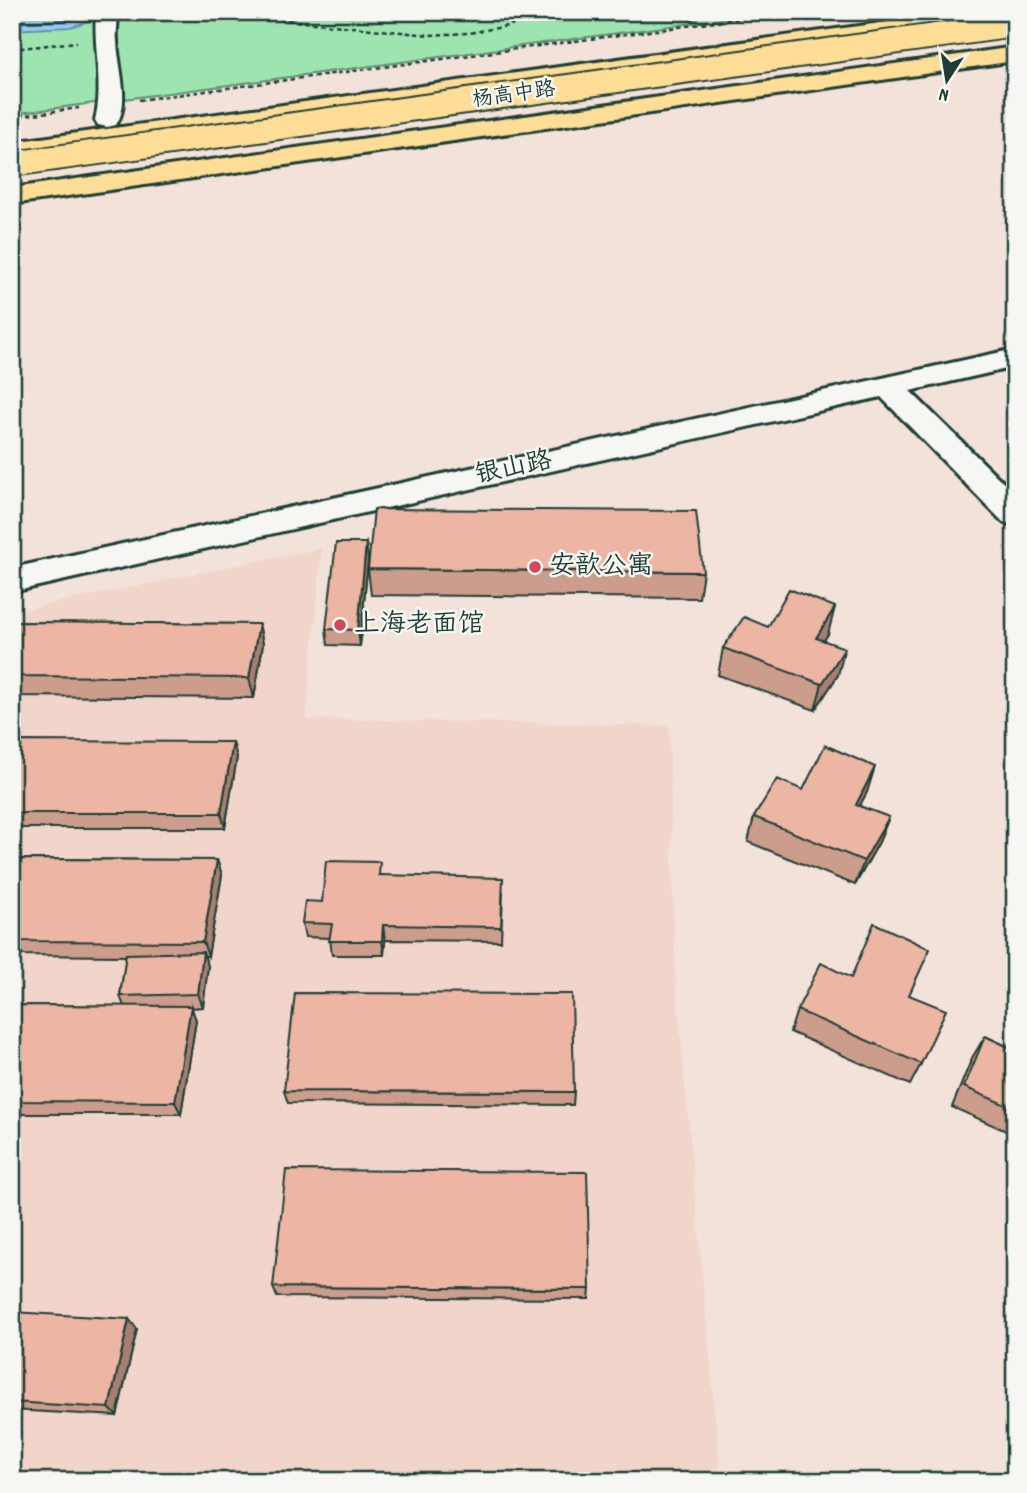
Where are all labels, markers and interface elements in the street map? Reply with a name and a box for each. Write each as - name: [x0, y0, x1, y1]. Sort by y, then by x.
- north arrow: [912, 46, 982, 116]
- street label: 杨高中路: [470, 75, 558, 117]
- text: N: [937, 79, 952, 107]
- street label: 银山路: [472, 443, 556, 495]
- place label: 安歆公寓: [549, 549, 653, 586]
- marker: 安歆公寓: [527, 559, 543, 575]
- place label: 上海老面馆: [354, 607, 484, 644]
- marker: 上海老面馆: [332, 617, 348, 633]

